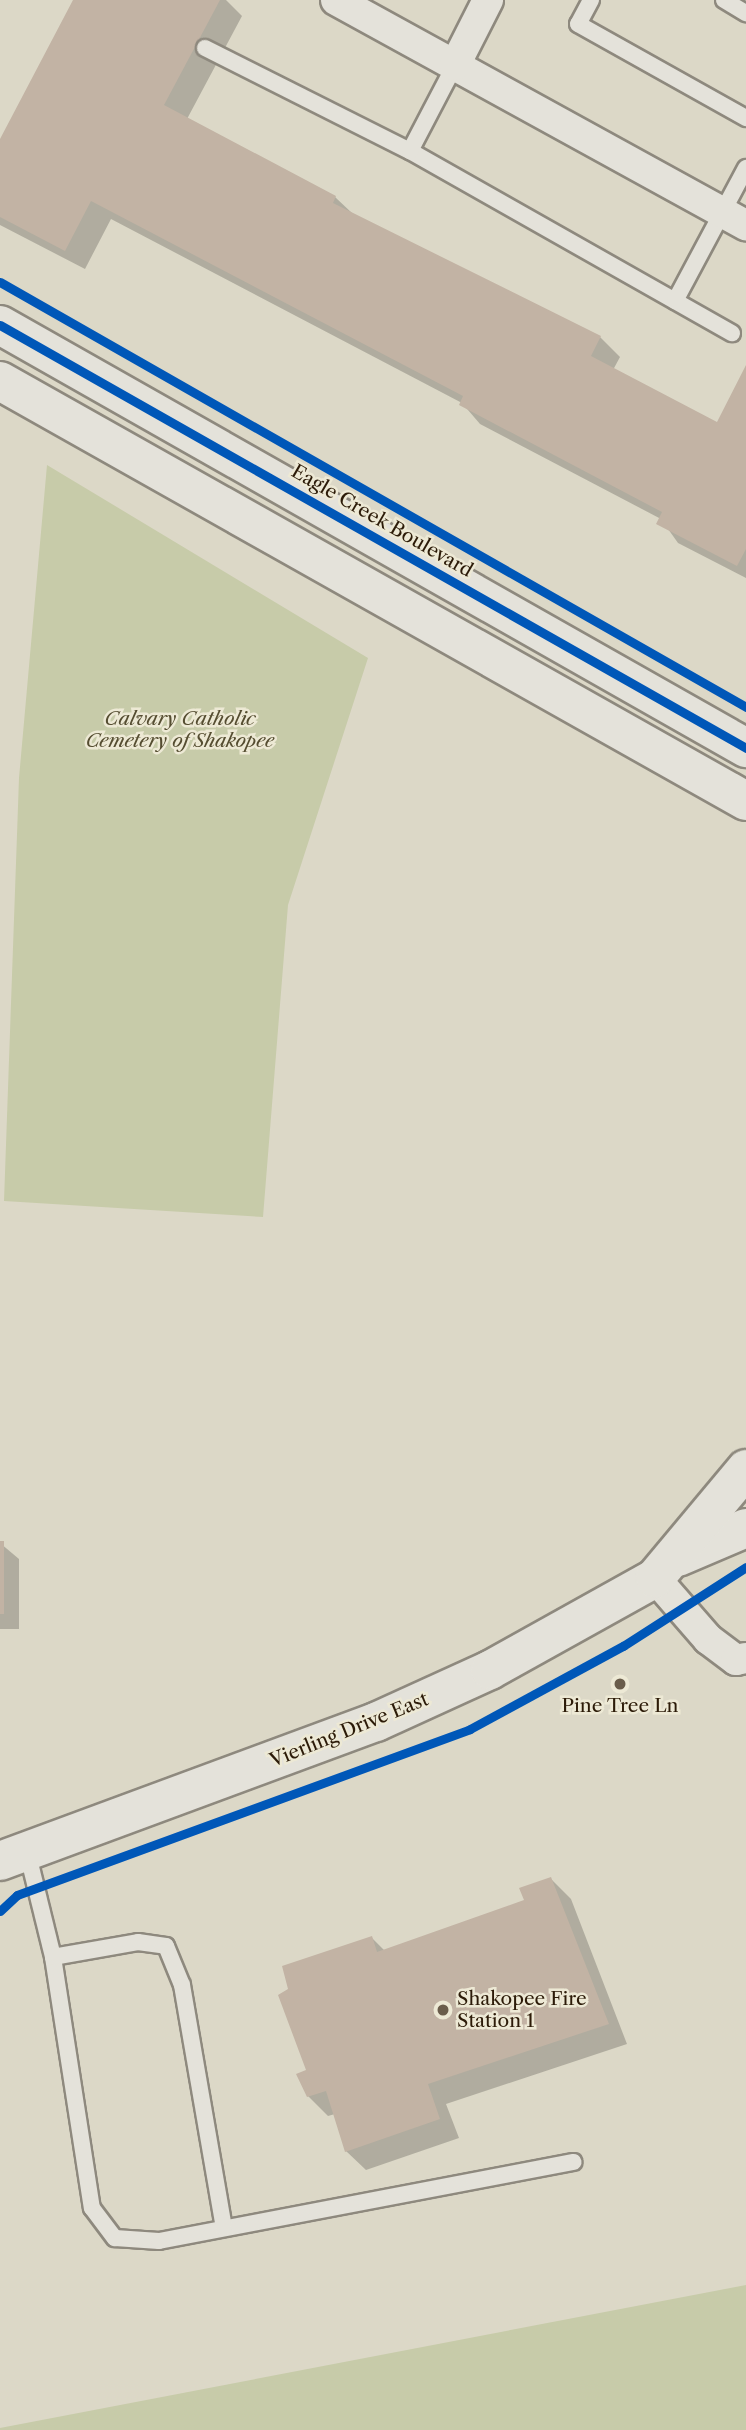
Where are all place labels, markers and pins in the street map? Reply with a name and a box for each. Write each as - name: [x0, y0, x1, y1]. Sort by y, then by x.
- marker: Pine Tree Ln: [612, 1676, 628, 1692]
- place label: Pine Tree Ln: [561, 1695, 679, 1717]
- place label: Shakopee Fire Station 1: [457, 1988, 587, 2032]
- marker: Shakopee Fire Station 1: [435, 2002, 451, 2018]

